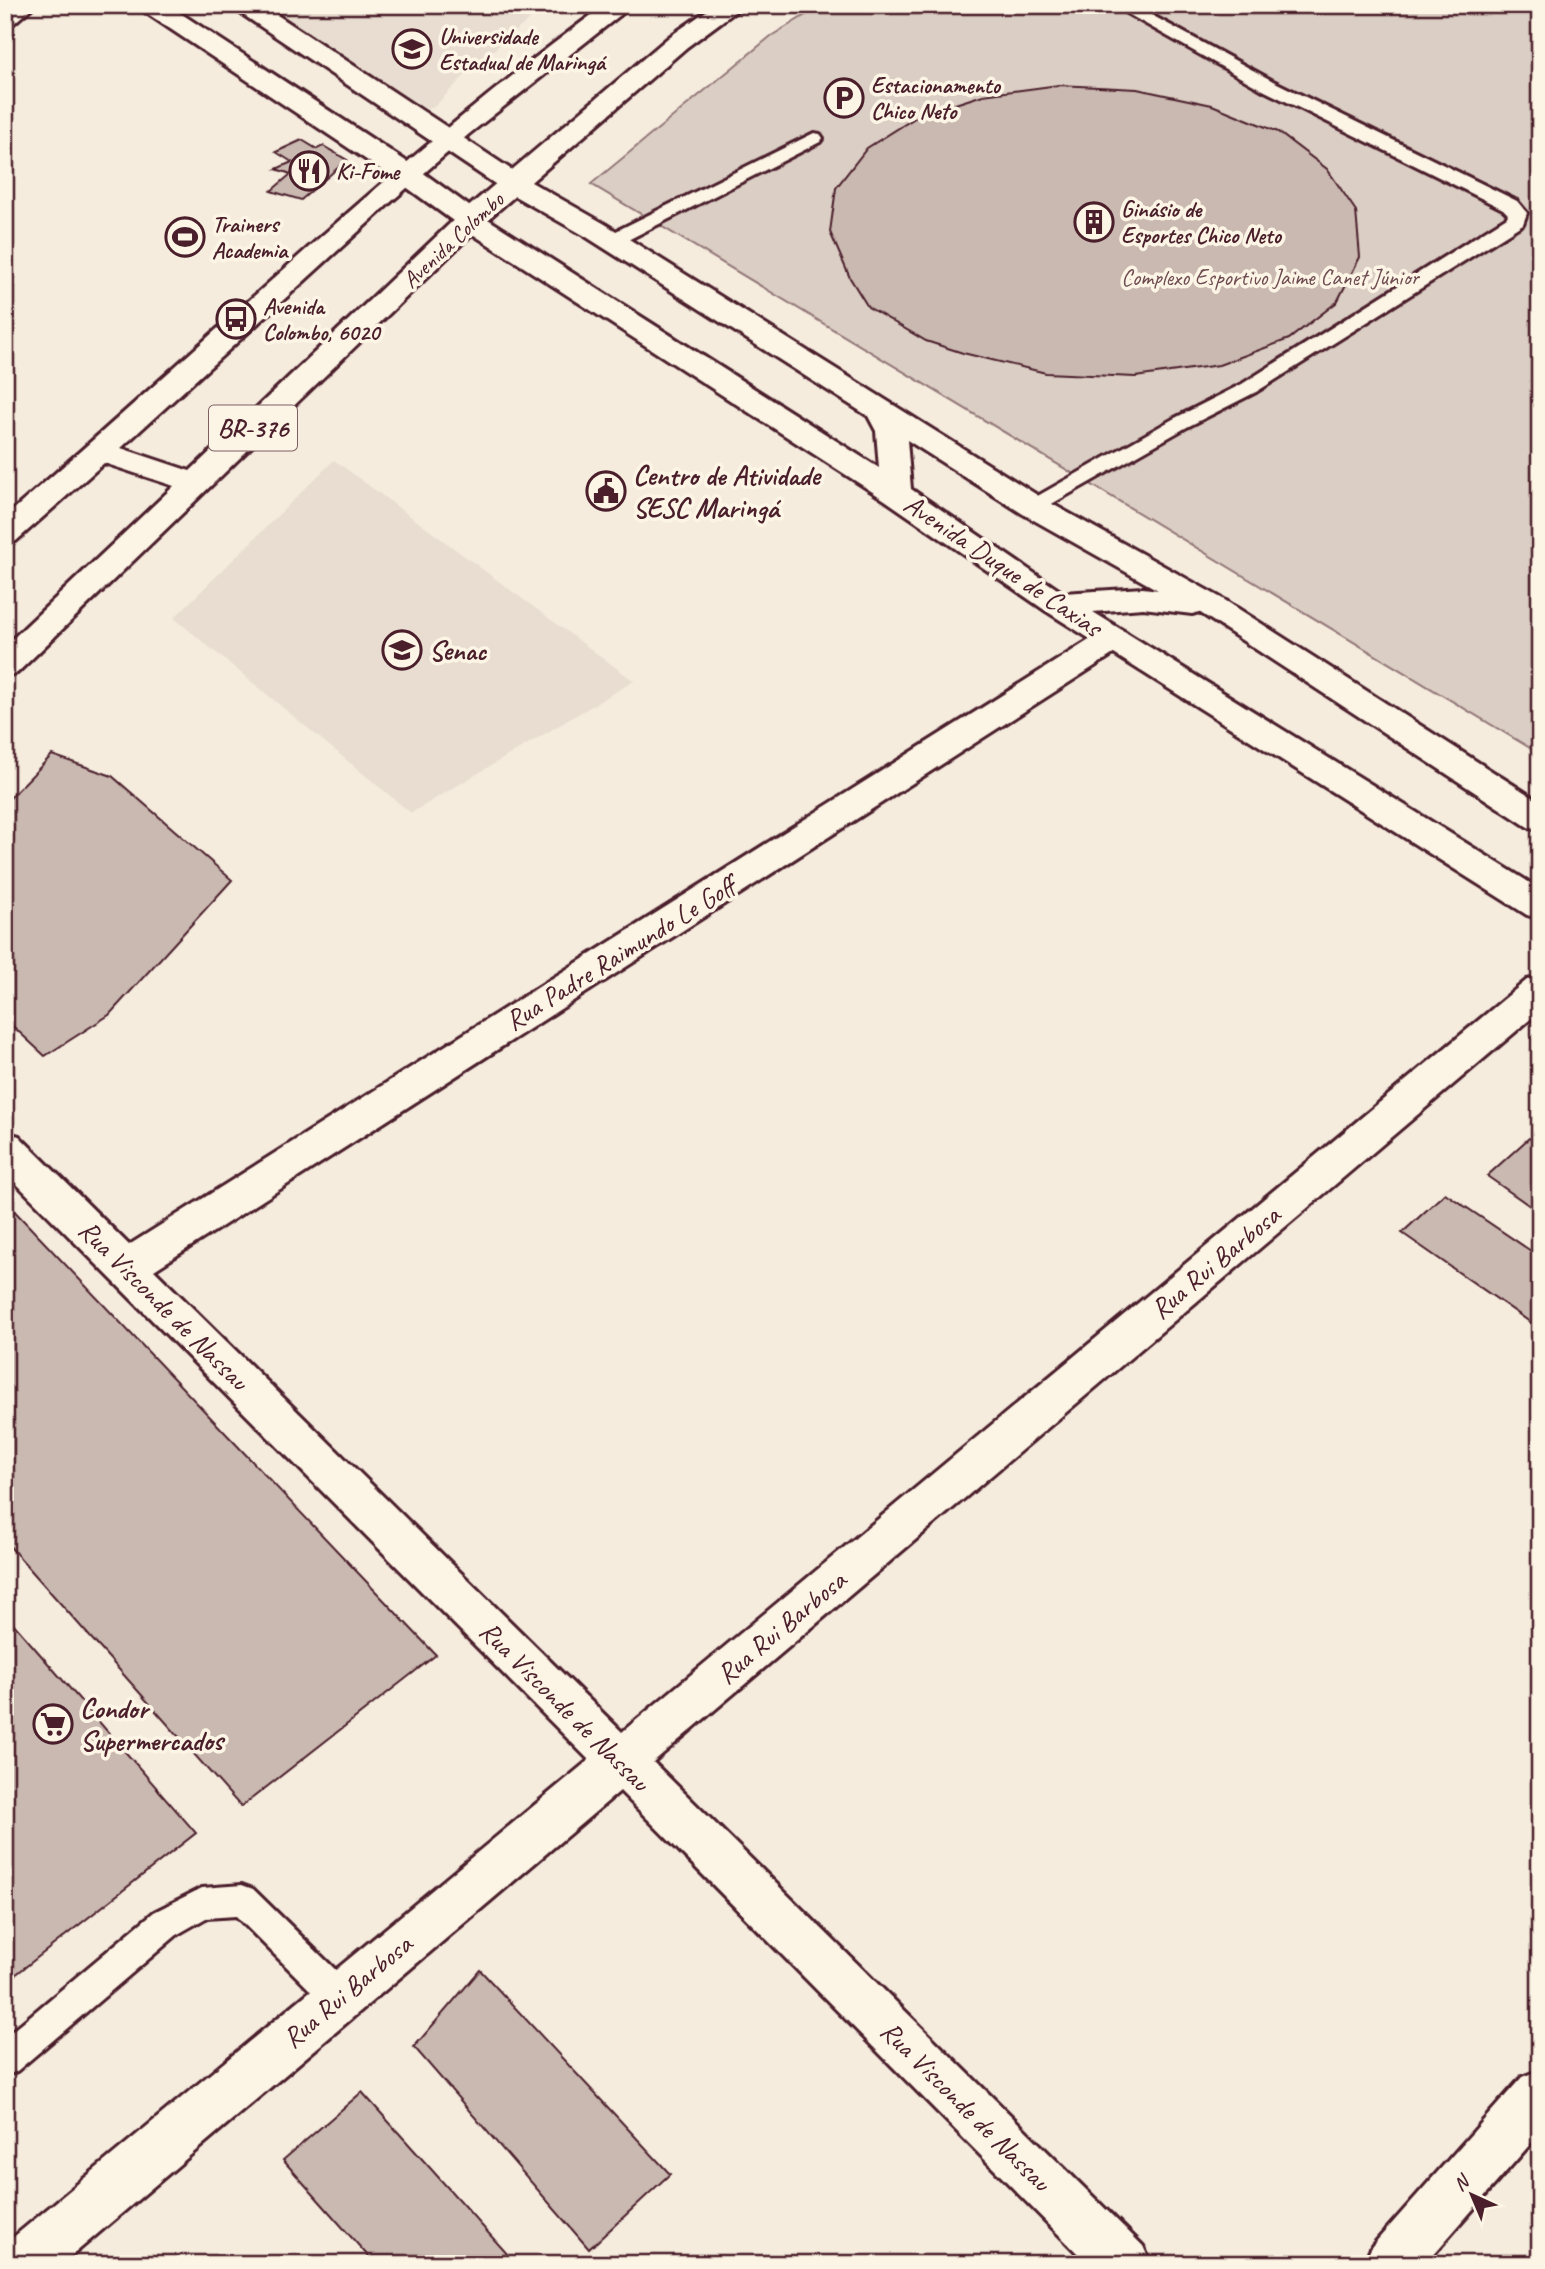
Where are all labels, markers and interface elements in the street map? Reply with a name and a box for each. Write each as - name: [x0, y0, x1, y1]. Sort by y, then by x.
- place label: Universidade Estadual de Maringá: [439, 22, 608, 77]
- school or university icon: Universidade Estadual de Maringá: [391, 28, 433, 70]
- place label: Estacionamento Chico Neto: [871, 71, 1002, 126]
- parking icon: Estacionamento Chico Neto: [823, 77, 865, 119]
- restaurant icon: Ki-Fome: [288, 150, 330, 192]
- place label: Ki-Fome: [336, 157, 402, 186]
- street label: Avenida Colombo: [396, 184, 511, 294]
- place label: Ginásio de Esportes Chico Neto: [1121, 195, 1282, 250]
- building icon: Ginásio de Esportes Chico Neto: [1073, 201, 1115, 243]
- place label: Trainers Academia: [212, 210, 289, 265]
- sports icon: Trainers Academia: [164, 216, 206, 258]
- park label: Complexo Esportivo Jaime Canet Júnior: [1121, 263, 1421, 292]
- place label: Avenida Colombo, 6020: [263, 292, 382, 347]
- bus stop icon: Avenida Colombo, 6020: [215, 298, 257, 340]
- road number: BR-376: [209, 406, 297, 450]
- place label: Centro de Atividade SESC Maringá: [633, 458, 822, 525]
- public building icon: Centro de Atividade SESC Maringá: [585, 470, 627, 512]
- street label: Avenida Duque de Caxias: [898, 486, 1110, 645]
- school or university icon: Senac: [381, 629, 423, 671]
- place label: Senac: [429, 633, 488, 668]
- street label: Rua Padre Raimundo Le Goff: [498, 865, 747, 1038]
- street label: Rua Rui Barbosa: [1143, 1197, 1288, 1326]
- street label: Rua Visconde de Nassau: [71, 1212, 258, 1399]
- street label: Rua Rui Barbosa: [709, 1562, 854, 1691]
- street label: Rua Visconde de Nassau: [472, 1613, 659, 1800]
- place label: Condor Supermercados: [80, 1691, 226, 1758]
- supermarket icon: Condor Supermercados: [32, 1703, 74, 1745]
- street label: Rua Rui Barbosa: [275, 1926, 420, 2055]
- street label: Rua Visconde de Nassau: [873, 2013, 1060, 2200]
- north arrow: [1436, 2160, 1506, 2230]
- text: N: [1448, 2169, 1476, 2196]

